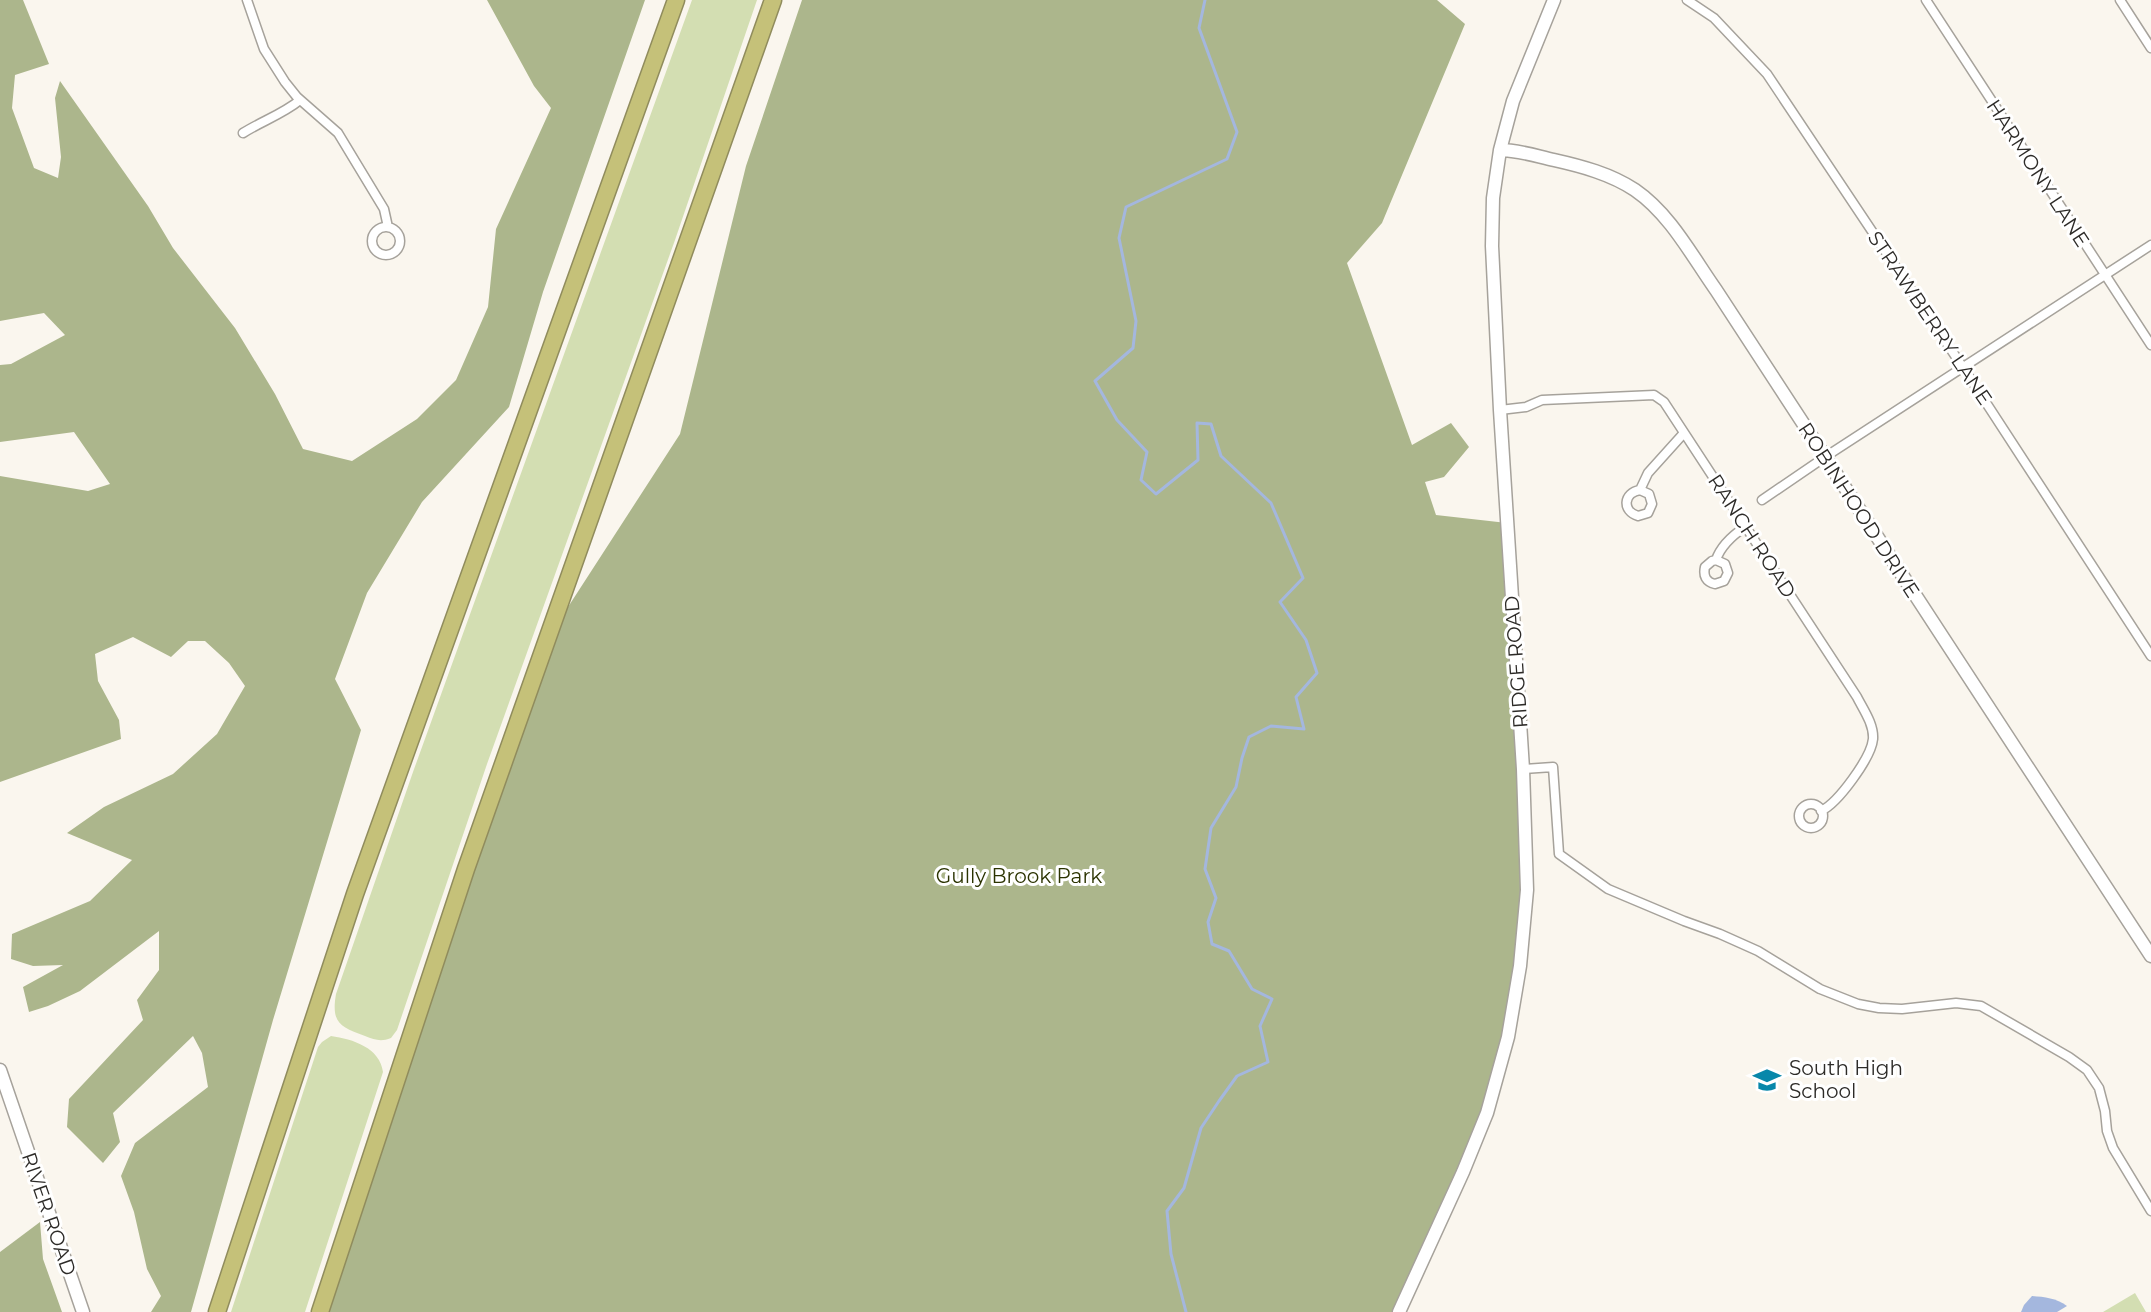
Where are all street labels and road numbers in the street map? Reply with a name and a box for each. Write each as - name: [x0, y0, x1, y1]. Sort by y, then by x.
- street label: HARMONY LANE: [1981, 95, 2095, 251]
- street label: STRAWBERRY LANE: [1863, 227, 1997, 409]
- street label: ROBINHOOD DRIVE: [1793, 418, 1925, 602]
- street label: RANCH ROAD: [1703, 470, 1801, 602]
- street label: RIDGE ROAD: [1499, 595, 1533, 729]
- street label: RIVER ROAD: [17, 1149, 81, 1279]

